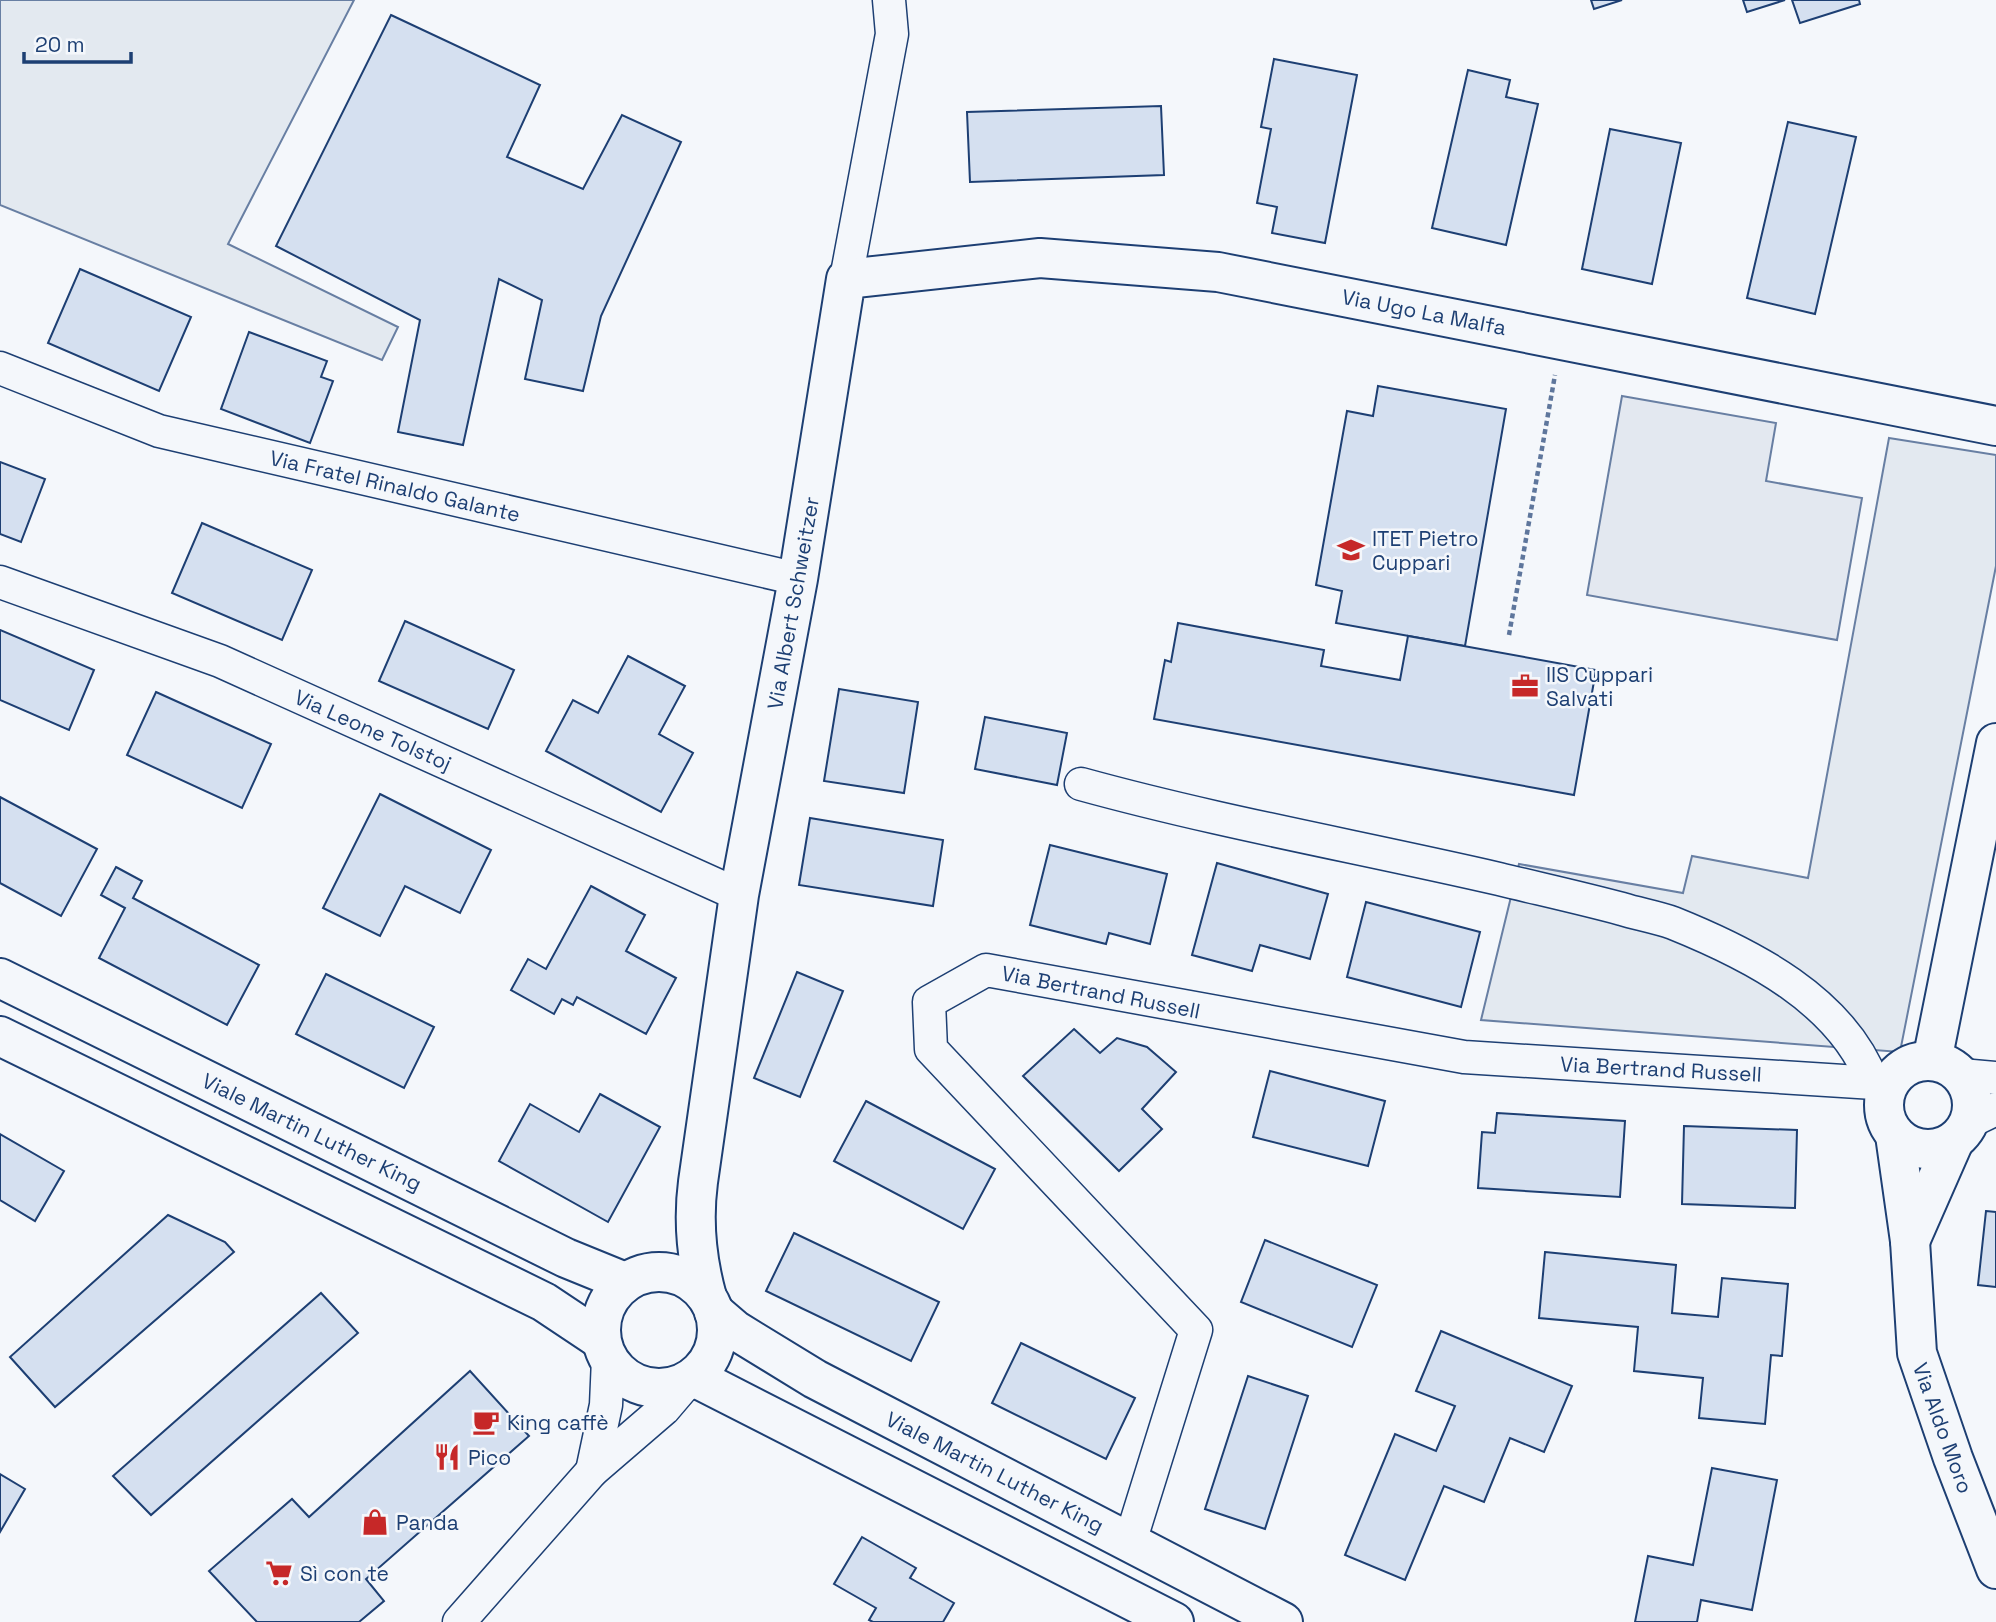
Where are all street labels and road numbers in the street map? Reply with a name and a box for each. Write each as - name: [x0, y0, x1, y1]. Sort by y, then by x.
- street label: Via Ugo La Malfa: [1339, 283, 1509, 341]
- street label: Via Fratel Rinaldo Galante: [267, 444, 523, 528]
- street label: Via Albert Schweitzer: [761, 494, 825, 711]
- street label: Via Leone Tolstoj: [290, 683, 456, 777]
- street label: Via Bertrand Russell: [999, 959, 1203, 1025]
- street label: Via Bertrand Russell: [1559, 1050, 1763, 1088]
- street label: Viale Martin Luther King: [198, 1067, 426, 1197]
- street label: Via Aldo Moro: [1907, 1359, 1979, 1497]
- street label: Viale Martin Luther King: [881, 1405, 1109, 1539]

